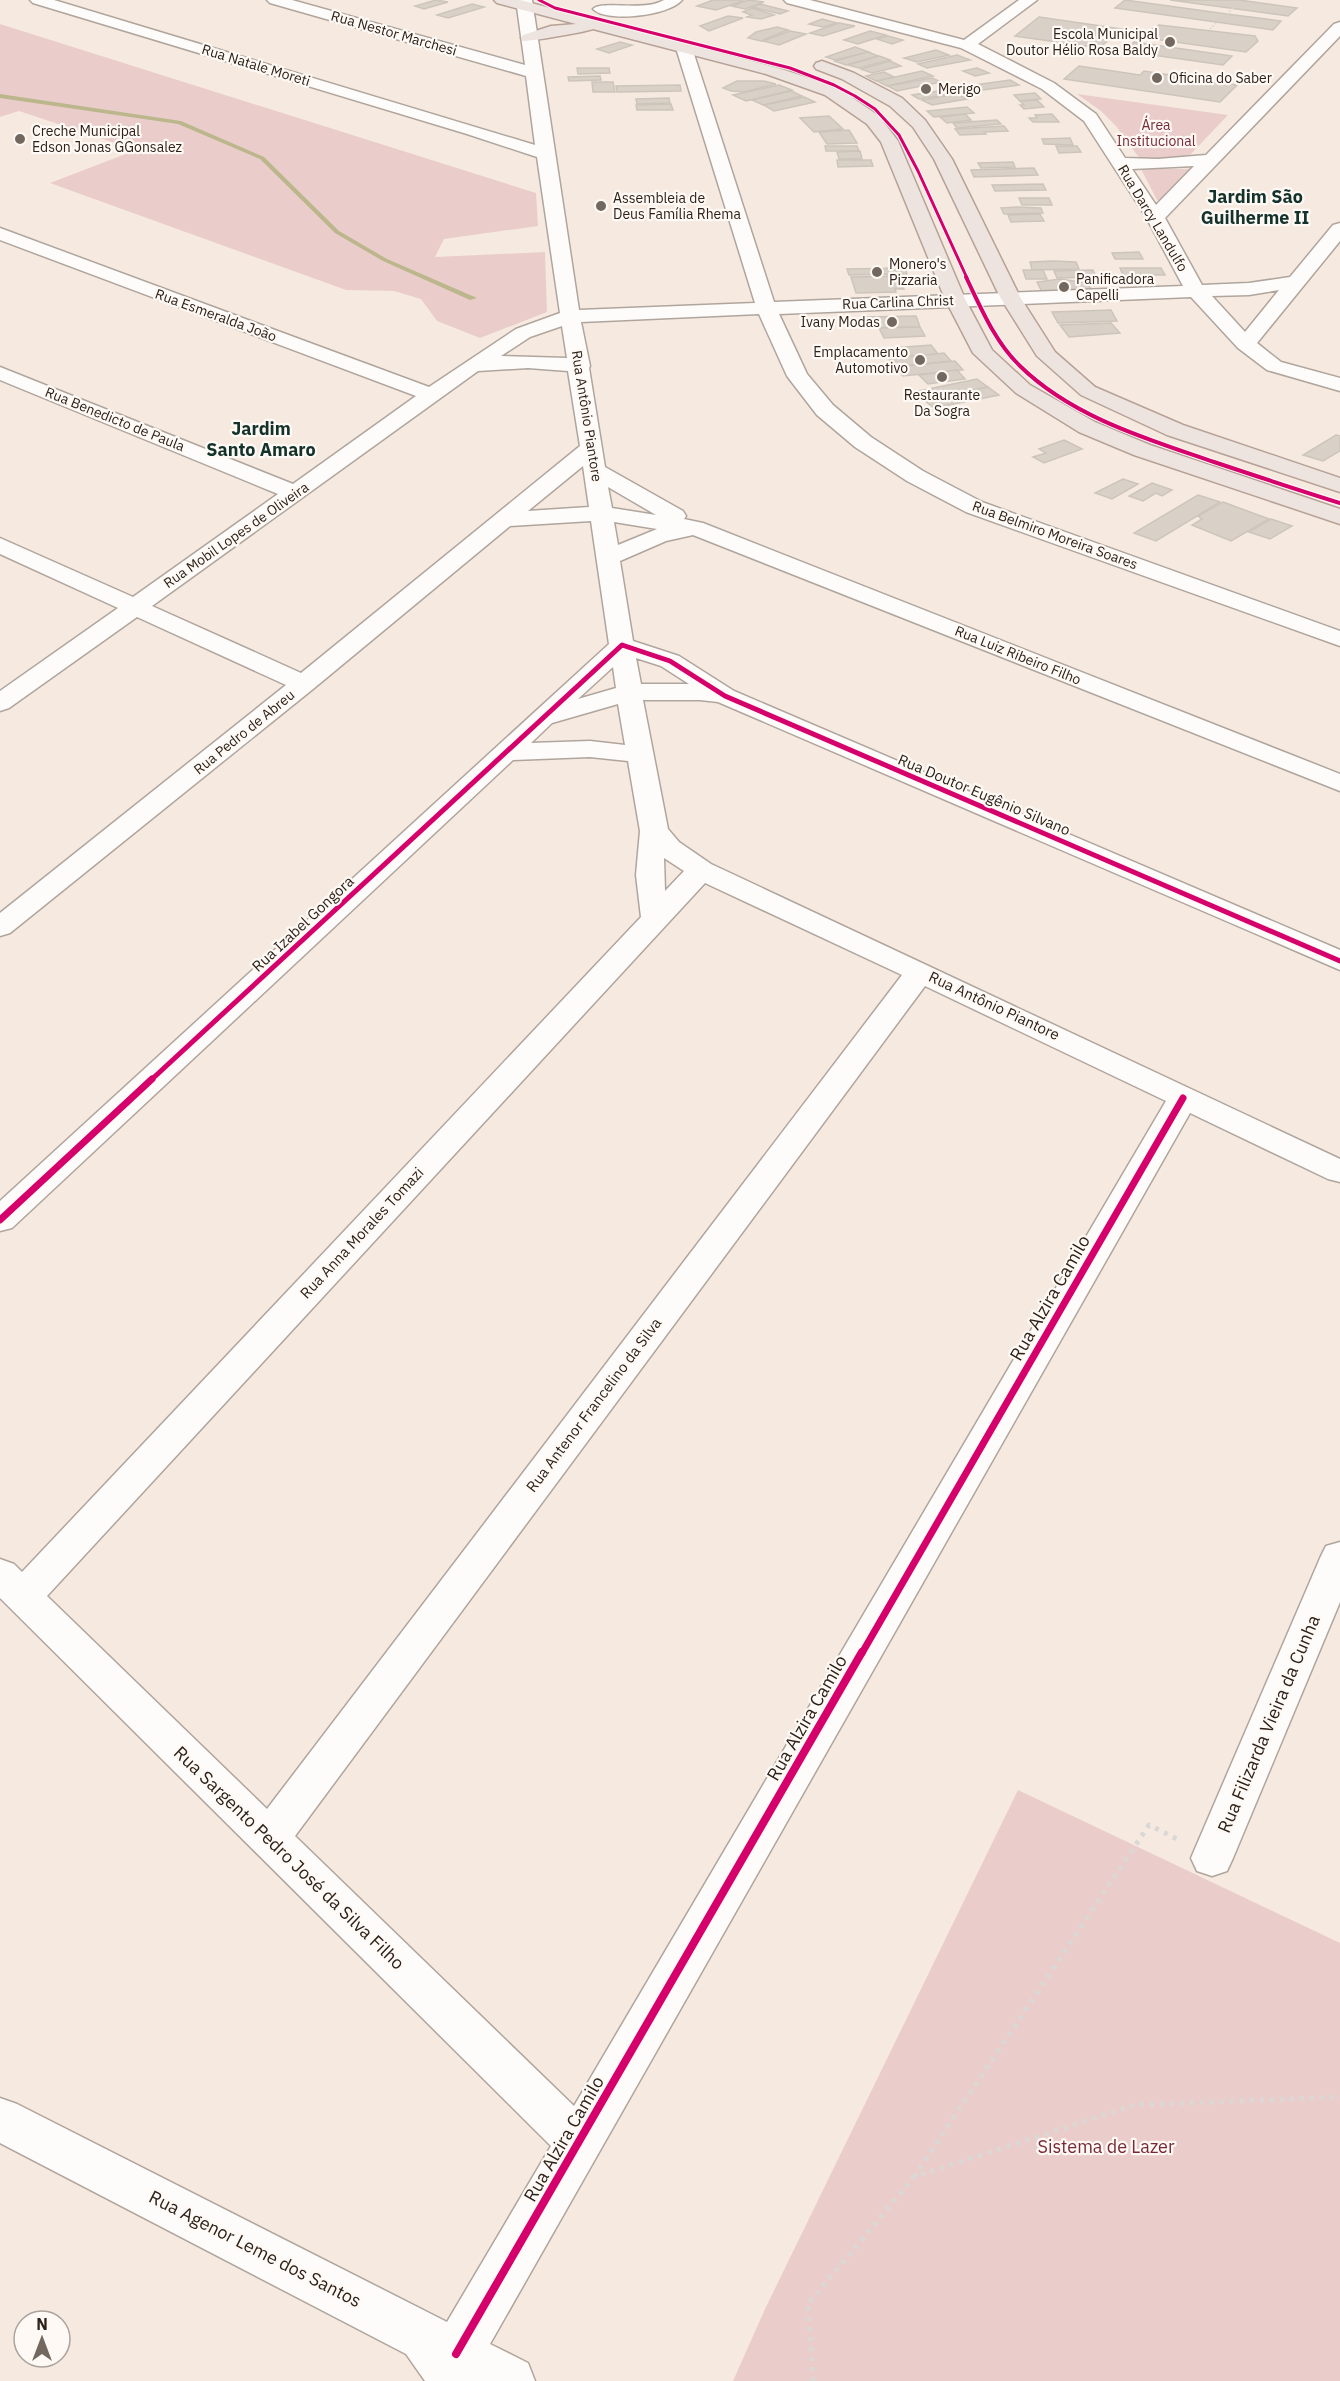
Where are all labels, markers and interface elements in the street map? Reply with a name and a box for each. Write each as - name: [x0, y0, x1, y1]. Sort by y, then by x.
- street label: Rua Nestor Marchesi: [329, 6, 459, 60]
- place label: Escola Municipal Doutor Hélio Rosa Baldy: [1006, 25, 1158, 59]
- marker: Escola Municipal Doutor Hélio Rosa Baldy: [1163, 35, 1177, 49]
- street label: Rua Natale Moreti: [200, 40, 312, 90]
- place label: Oficina do Saber: [1169, 69, 1272, 87]
- marker: Oficina do Saber: [1150, 71, 1164, 85]
- place label: Merigo: [938, 80, 981, 98]
- marker: Merigo: [919, 82, 933, 96]
- park label: Área Institucional: [1116, 115, 1196, 150]
- place label: Creche Municipal Edson Jonas GGonsalez: [32, 122, 183, 156]
- marker: Creche Municipal Edson Jonas GGonsalez: [13, 132, 27, 146]
- street label: Rua Darcy Landulfo: [1114, 161, 1192, 275]
- district label: Jardim São Guilherme II: [1201, 185, 1309, 229]
- place label: Assembleia de Deus Família Rhema: [613, 189, 742, 223]
- marker: Assembleia de Deus Família Rhema: [594, 199, 608, 213]
- place label: Monero's Pizzaria: [889, 255, 947, 289]
- marker: Monero's Pizzaria: [870, 265, 884, 279]
- place label: Panificadora Capelli: [1076, 270, 1155, 304]
- marker: Panificadora Capelli: [1057, 280, 1071, 294]
- street label: Rua Esmeralda João: [153, 285, 279, 345]
- street label: Rua Carlina Christ: [842, 291, 954, 313]
- place label: Ivany Modas: [800, 313, 880, 331]
- marker: Ivany Modas: [885, 315, 899, 329]
- place label: Emplacamento Automotivo: [813, 343, 908, 377]
- street label: Rua Antônio Piantore: [568, 349, 606, 483]
- marker: Emplacamento Automotivo: [913, 353, 927, 367]
- marker: Restaurante Da Sogra: [935, 370, 949, 384]
- street label: Rua Benedicto de Paula: [43, 383, 188, 455]
- place label: Restaurante Da Sogra: [904, 386, 981, 420]
- district label: Jardim Santo Amaro: [206, 417, 316, 461]
- street label: Rua Mobil Lopes de Oliveira: [160, 478, 312, 592]
- street label: Rua Belmiro Moreira Soares: [970, 497, 1140, 573]
- street label: Rua Luiz Ribeiro Filho: [952, 621, 1084, 689]
- street label: Rua Pedro de Abreu: [190, 686, 298, 778]
- street label: Rua Doutor Eugênio Silvano: [895, 750, 1073, 840]
- street label: Rua Izabel Gongora: [248, 872, 357, 976]
- street label: Rua Antônio Piantore: [926, 967, 1063, 1044]
- street label: Rua Anna Morales Tomazi: [296, 1163, 428, 1302]
- street label: Rua Alzira Camilo: [1004, 1231, 1095, 1365]
- street label: Rua Antenor Francelino da Silva: [522, 1314, 665, 1496]
- street label: Rua Filizarda Vieira da Cunha: [1212, 1611, 1325, 1836]
- street label: Rua Alzira Camilo: [761, 1651, 852, 1785]
- street label: Rua Sargento Pedro José da Silva Filho: [169, 1741, 410, 1974]
- street label: Rua Alzira Camilo: [518, 2072, 609, 2206]
- park label: Sistema de Lazer: [1037, 2135, 1175, 2158]
- street label: Rua Agenor Leme dos Santos: [145, 2185, 365, 2312]
- north arrow: [12, 2309, 72, 2369]
- text: N: [36, 2314, 48, 2334]

